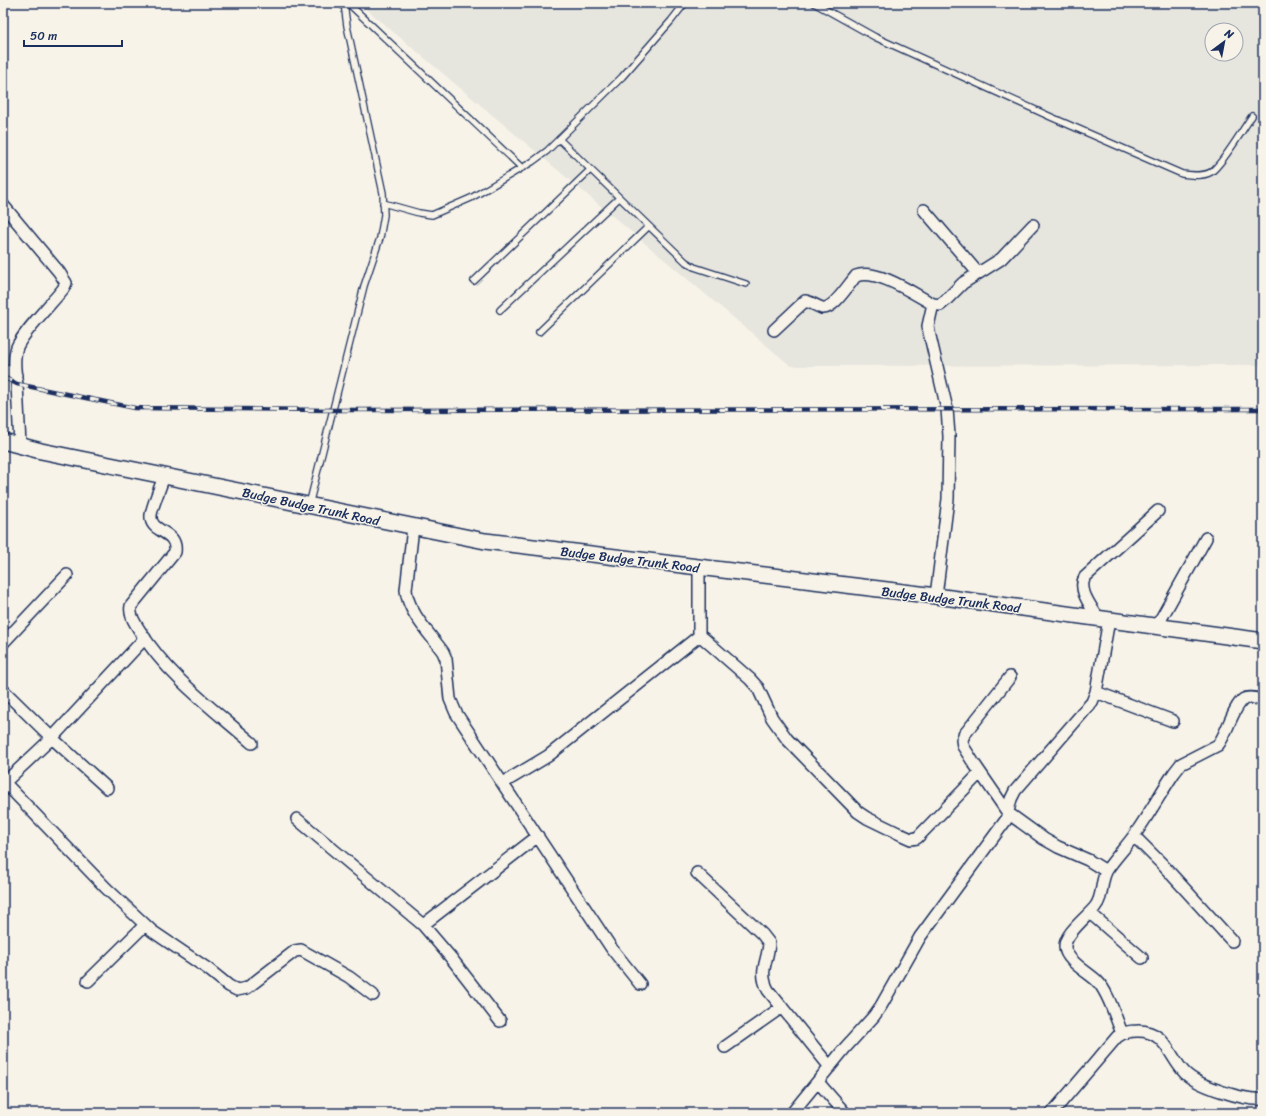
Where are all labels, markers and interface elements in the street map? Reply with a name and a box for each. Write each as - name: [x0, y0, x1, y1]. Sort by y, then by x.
- scale bar: [24, 22, 122, 48]
- north arrow: [1204, 22, 1244, 62]
- text: N: [1220, 23, 1238, 44]
- text: 50 m: [30, 25, 57, 47]
- street label: Budge Budge Trunk Road: [240, 481, 383, 533]
- street label: Budge Budge Trunk Road: [559, 540, 702, 580]
- street label: Budge Budge Trunk Road: [880, 580, 1023, 620]

